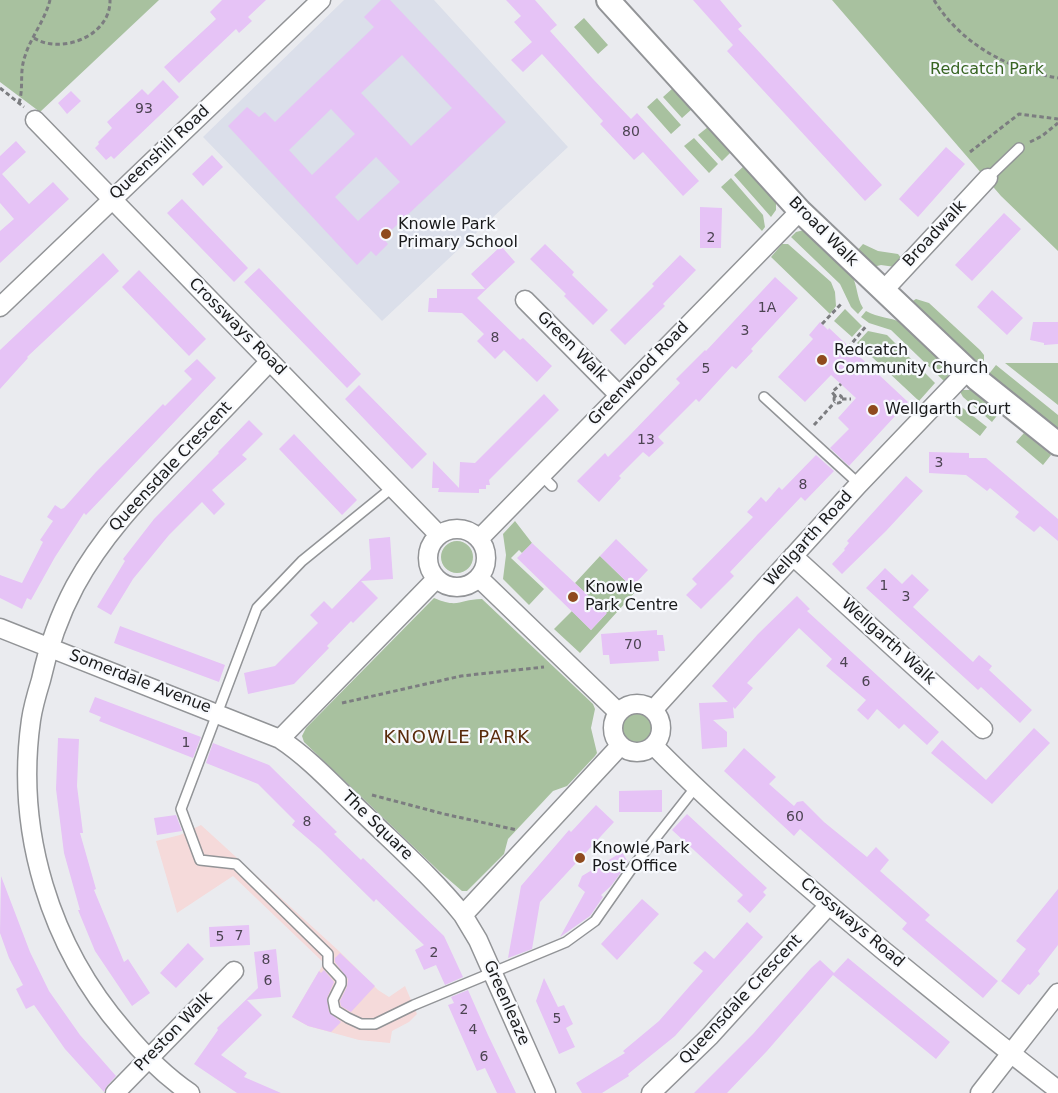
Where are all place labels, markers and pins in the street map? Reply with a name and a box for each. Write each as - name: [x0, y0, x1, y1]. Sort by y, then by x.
- place label: Knowle Park Primary School: [398, 215, 518, 253]
- marker: Knowle Park Primary School: [379, 227, 393, 241]
- place label: Redcatch Community Church: [834, 341, 988, 379]
- marker: Redcatch Community Church: [815, 353, 829, 367]
- place label: Wellgarth Court: [885, 400, 1011, 420]
- marker: Wellgarth Court: [866, 403, 880, 417]
- place label: Knowle Park Centre: [585, 578, 678, 616]
- marker: Knowle Park Centre: [566, 590, 580, 604]
- place label: Knowle Park Post Office: [592, 839, 689, 877]
- marker: Knowle Park Post Office: [573, 851, 587, 865]

